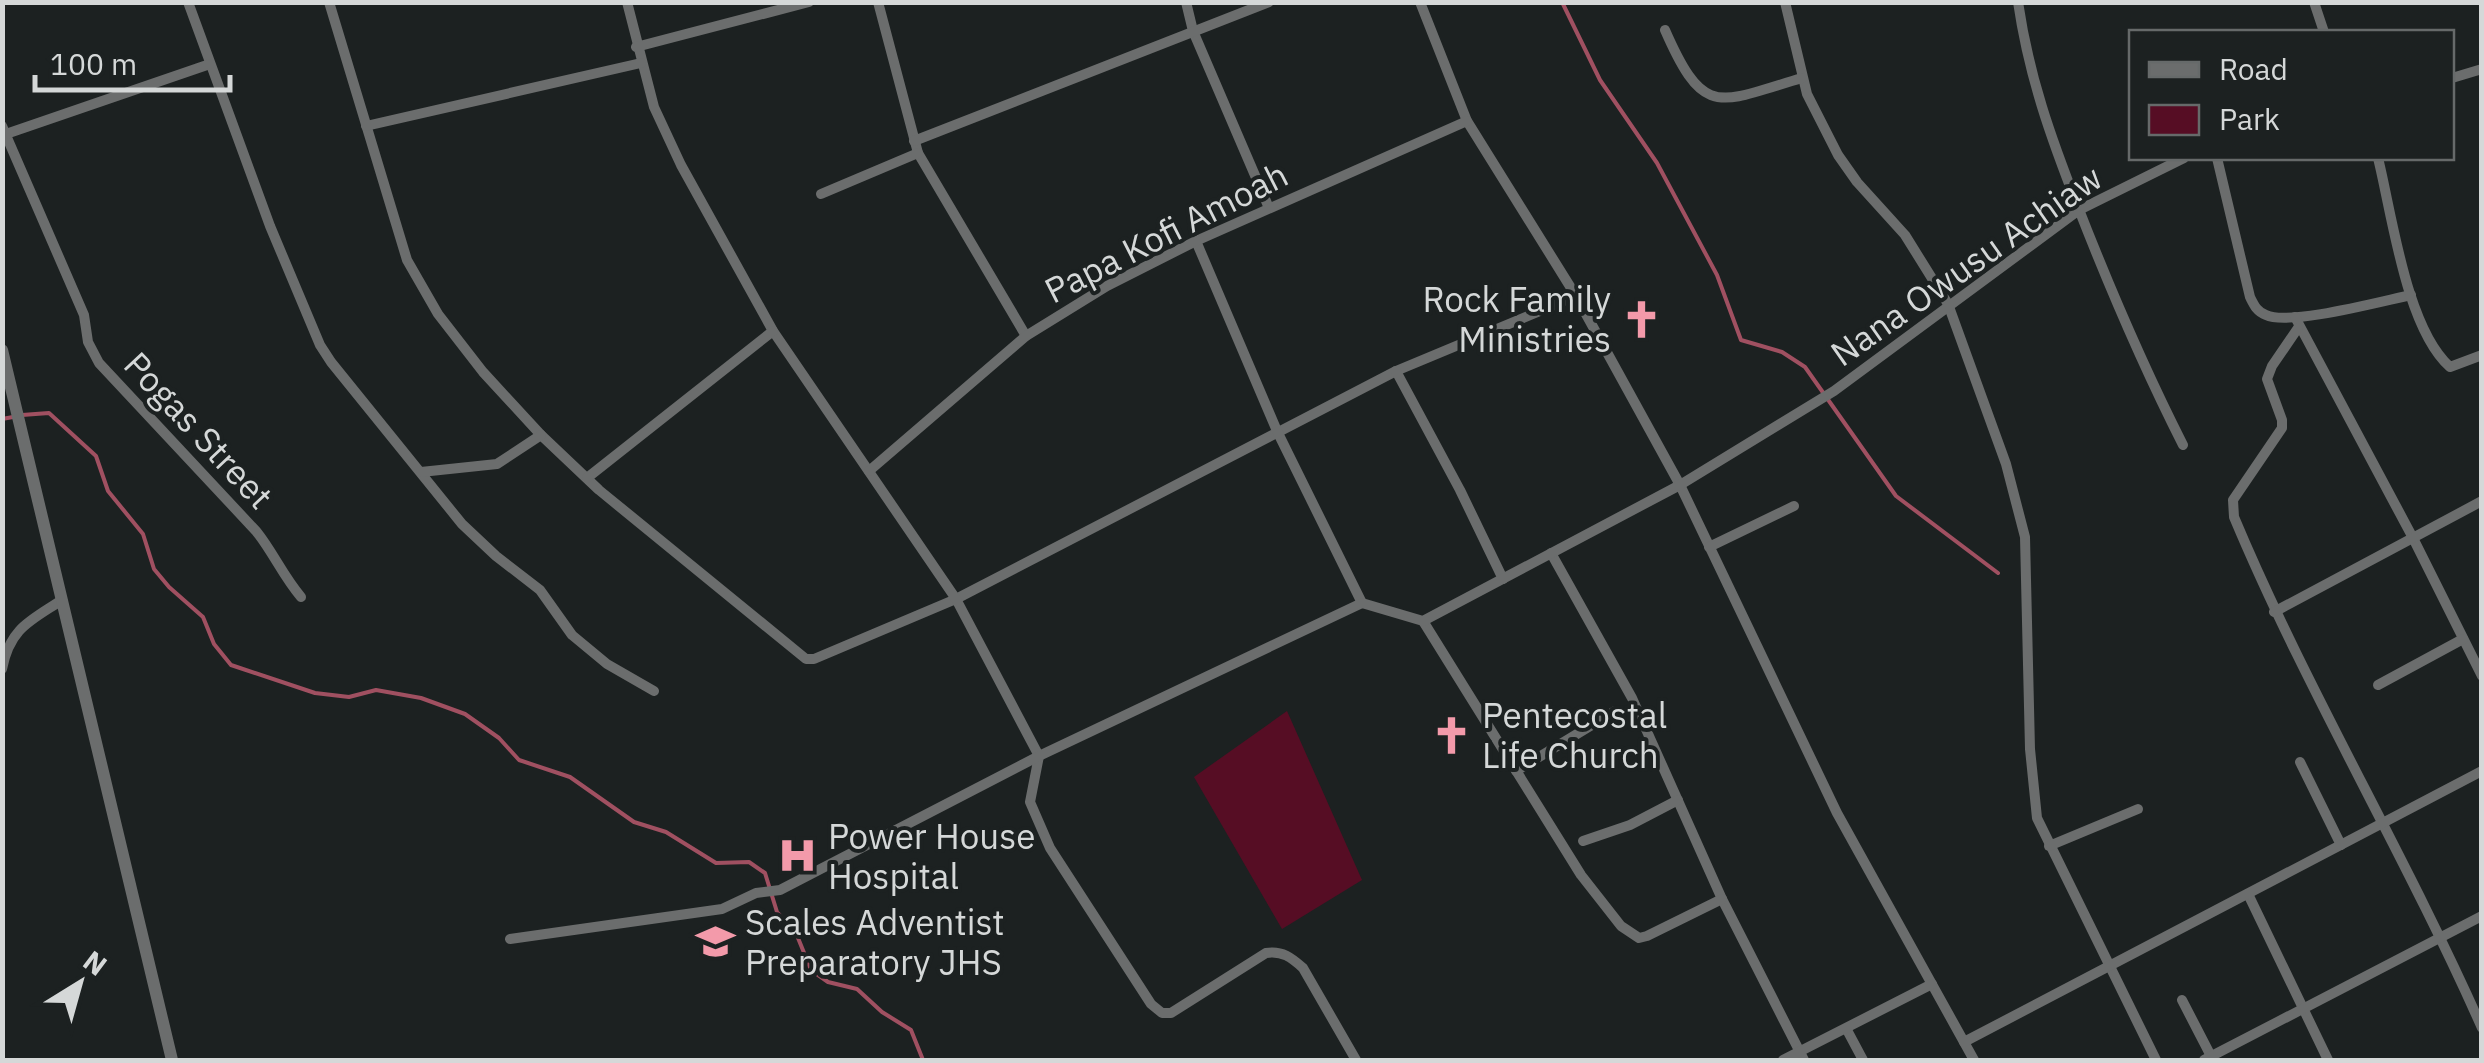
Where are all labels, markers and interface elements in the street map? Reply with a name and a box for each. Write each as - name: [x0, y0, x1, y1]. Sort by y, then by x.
- scale bar: [35, 30, 230, 92]
- legend: [2129, 30, 2454, 160]
- text: 100 m: [50, 44, 137, 83]
- text: Road: [2219, 49, 2288, 88]
- text: Park: [2219, 99, 2280, 138]
- street label: Papa Kofi Amoah: [1037, 151, 1295, 313]
- street label: Nana Owusu Achiaw: [1821, 154, 2111, 376]
- place label: Rock Family Ministries: [1422, 276, 1611, 362]
- church icon: Rock Family Ministries: [1620, 298, 1662, 340]
- street label: Pogas Street: [114, 342, 284, 518]
- place label: Pentecostal Life Church: [1482, 692, 1667, 778]
- church icon: Pentecostal Life Church: [1431, 714, 1473, 756]
- place label: Power House Hospital: [828, 813, 1035, 899]
- hospital icon: Power House Hospital: [777, 835, 819, 877]
- place label: Scales Adventist Preparatory JHS: [745, 899, 1005, 985]
- school or university icon: Scales Adventist Preparatory JHS: [694, 921, 736, 963]
- north arrow: [30, 933, 130, 1033]
- text: N: [76, 942, 115, 984]

